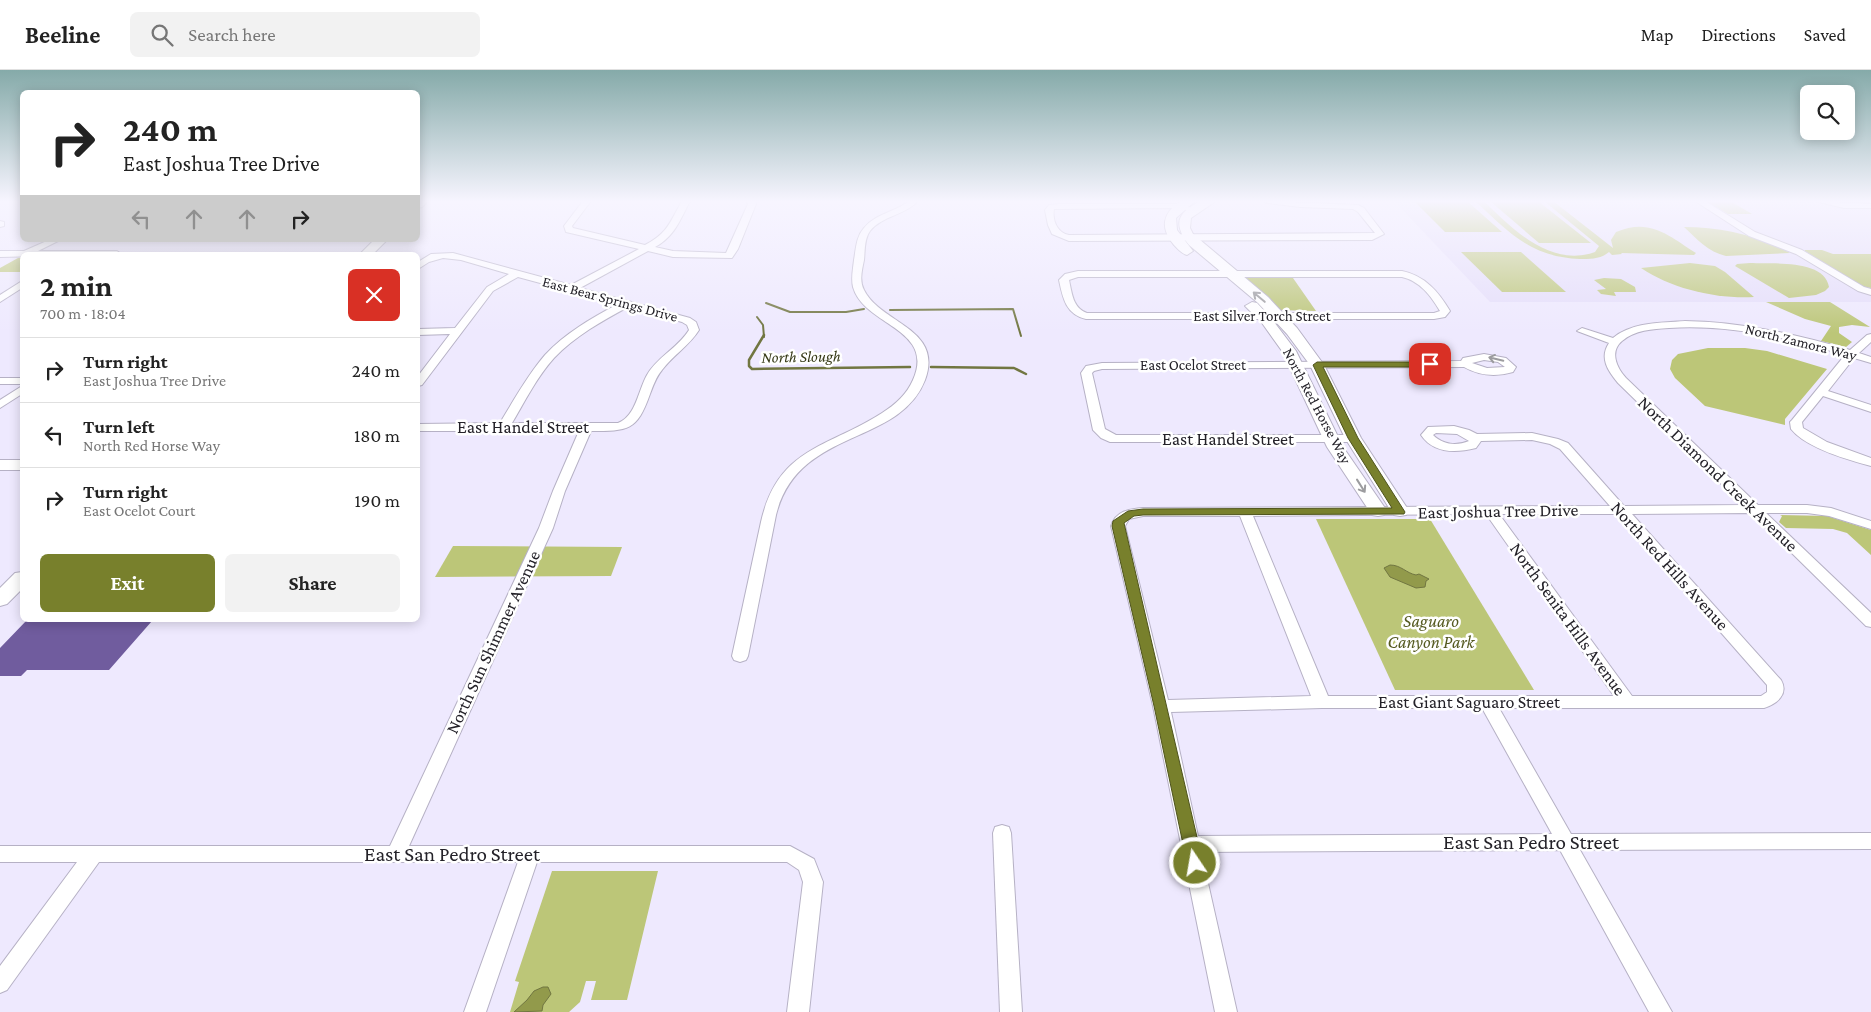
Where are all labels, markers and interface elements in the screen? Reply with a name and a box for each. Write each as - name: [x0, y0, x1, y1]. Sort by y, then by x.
- search box: [130, 12, 480, 57]
- text: Beeline: [25, 21, 100, 48]
- icon: search: [148, 21, 176, 49]
- text: Search here: [188, 24, 276, 45]
- text: Map: [1641, 25, 1673, 45]
- text: Directions: [1701, 25, 1776, 45]
- text: Saved: [1804, 25, 1846, 45]
- map controls: [1800, 85, 1855, 140]
- button: search: [1800, 85, 1855, 140]
- icon: right: [40, 110, 105, 175]
- text: 240 m: [123, 110, 217, 149]
- text: East Joshua Tree Drive: [123, 151, 320, 176]
- icon: left: [127, 205, 155, 233]
- icon: ahead: [180, 205, 208, 233]
- icon: ahead: [233, 205, 261, 233]
- icon: right: [286, 205, 314, 233]
- text: 2 min: [40, 269, 112, 302]
- button: close: [348, 269, 400, 321]
- street label: East Bear Springs Drive: [540, 273, 680, 326]
- one-way arrow: [1253, 291, 1266, 302]
- text: 700 m · 18:04: [40, 305, 126, 322]
- street label: East Silver Torch Street: [1193, 308, 1332, 324]
- street label: North Zamora Way: [1743, 320, 1858, 365]
- pin: [1409, 343, 1451, 385]
- street label: North Red Horse Way: [1279, 346, 1354, 467]
- water label: North Slough: [761, 347, 841, 367]
- icon: arrive: [1416, 350, 1444, 378]
- text: Turn right: [83, 351, 168, 372]
- one-way arrow: [1489, 354, 1505, 363]
- icon: right: [40, 356, 68, 384]
- street label: East Ocelot Street: [1140, 357, 1247, 373]
- text: 240 m: [352, 360, 400, 381]
- text: East Joshua Tree Drive: [83, 372, 226, 389]
- street label: North Diamond Creek Avenue: [1634, 392, 1802, 556]
- text: Turn left: [83, 416, 155, 437]
- street label: East Handel Street: [457, 417, 590, 437]
- icon: left: [40, 421, 68, 449]
- text: 180 m: [354, 425, 400, 446]
- street label: East Handel Street: [1162, 429, 1295, 449]
- text: North Red Horse Way: [83, 437, 220, 454]
- one-way arrow: [1356, 479, 1367, 493]
- text: Turn right: [83, 481, 168, 502]
- icon: right: [40, 486, 68, 514]
- text: 190 m: [354, 490, 400, 511]
- street label: North Red Hills Avenue: [1607, 498, 1733, 634]
- street label: East Joshua Tree Drive: [1417, 500, 1579, 522]
- text: East Ocelot Court: [83, 502, 195, 519]
- street label: North Senita Hills Avenue: [1506, 539, 1630, 699]
- street label: North Sun Shimmer Avenue: [442, 547, 544, 737]
- button: Exit: [40, 554, 215, 612]
- button: Share: [225, 554, 400, 612]
- park label: Saguaro Canyon Park: [1388, 611, 1476, 652]
- street label: East Giant Saguaro Street: [1378, 692, 1561, 712]
- street label: East San Pedro Street: [1443, 830, 1620, 854]
- position arrow: [1168, 836, 1220, 888]
- street label: East San Pedro Street: [364, 842, 541, 866]

